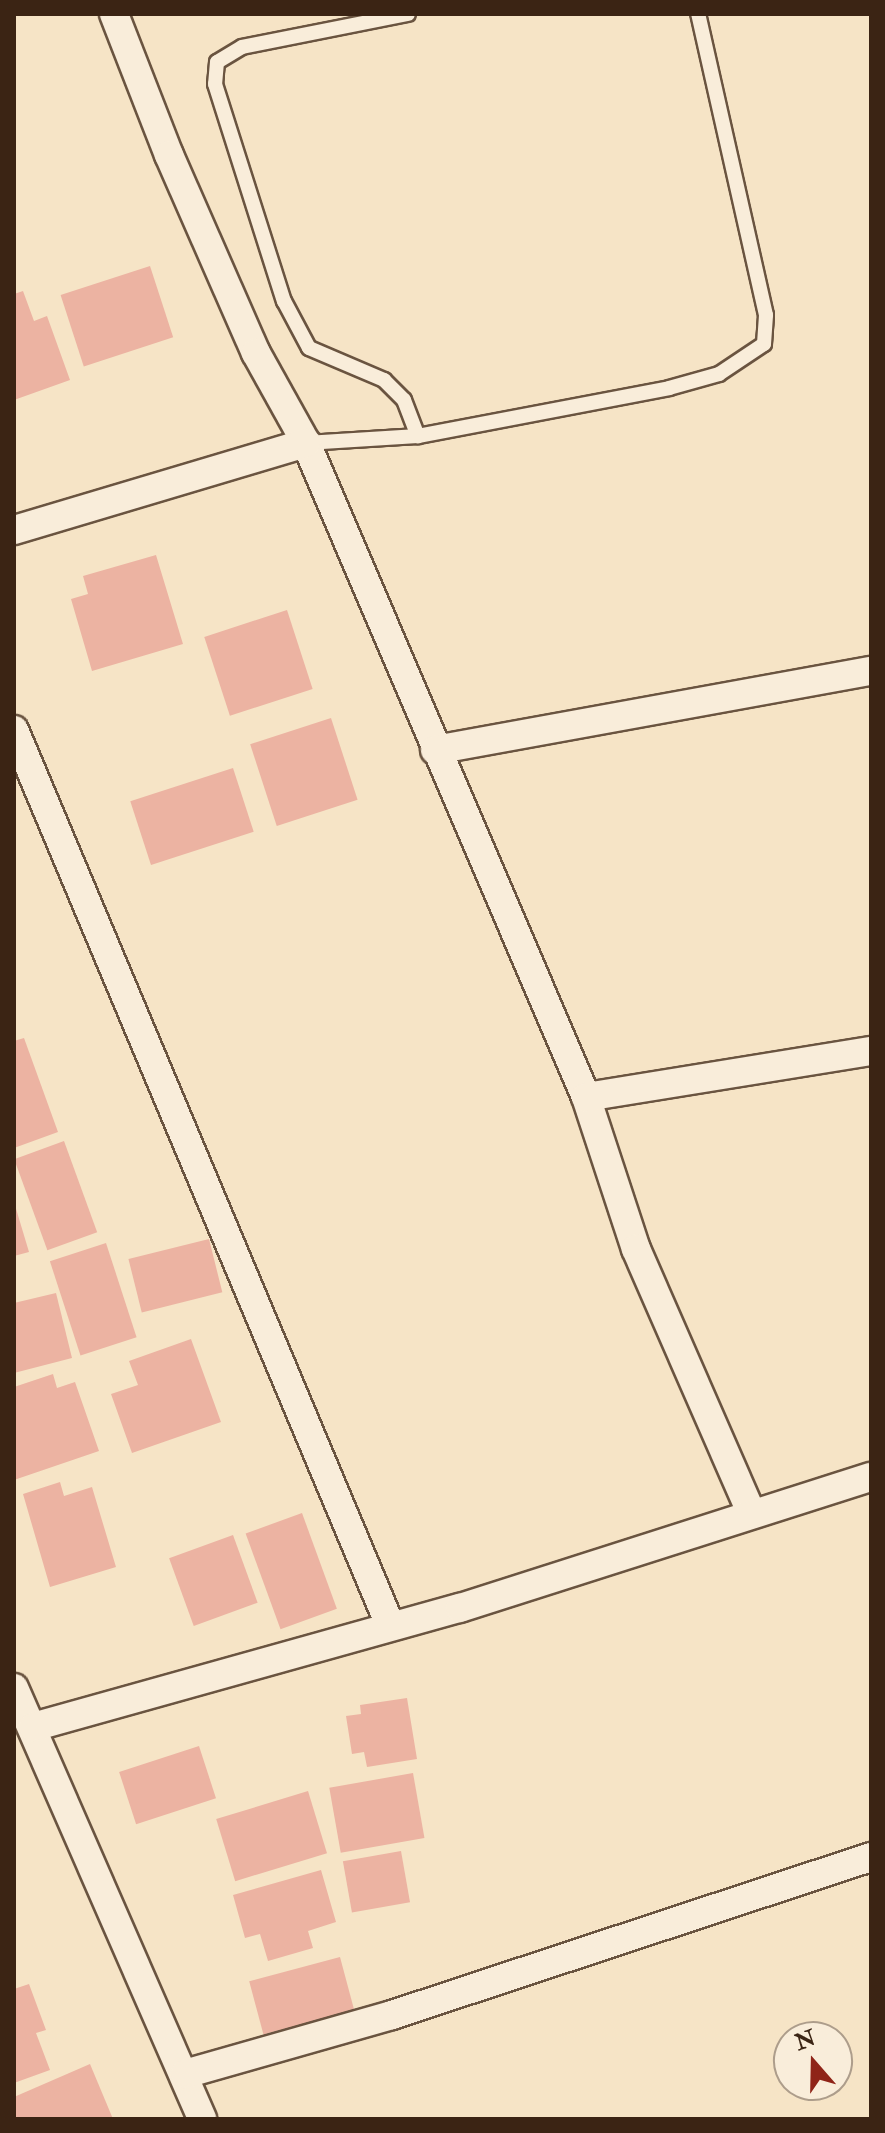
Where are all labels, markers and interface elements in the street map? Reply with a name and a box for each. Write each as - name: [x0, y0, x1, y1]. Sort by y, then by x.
- north arrow: [773, 2021, 853, 2101]
- text: N: [791, 2024, 820, 2057]

